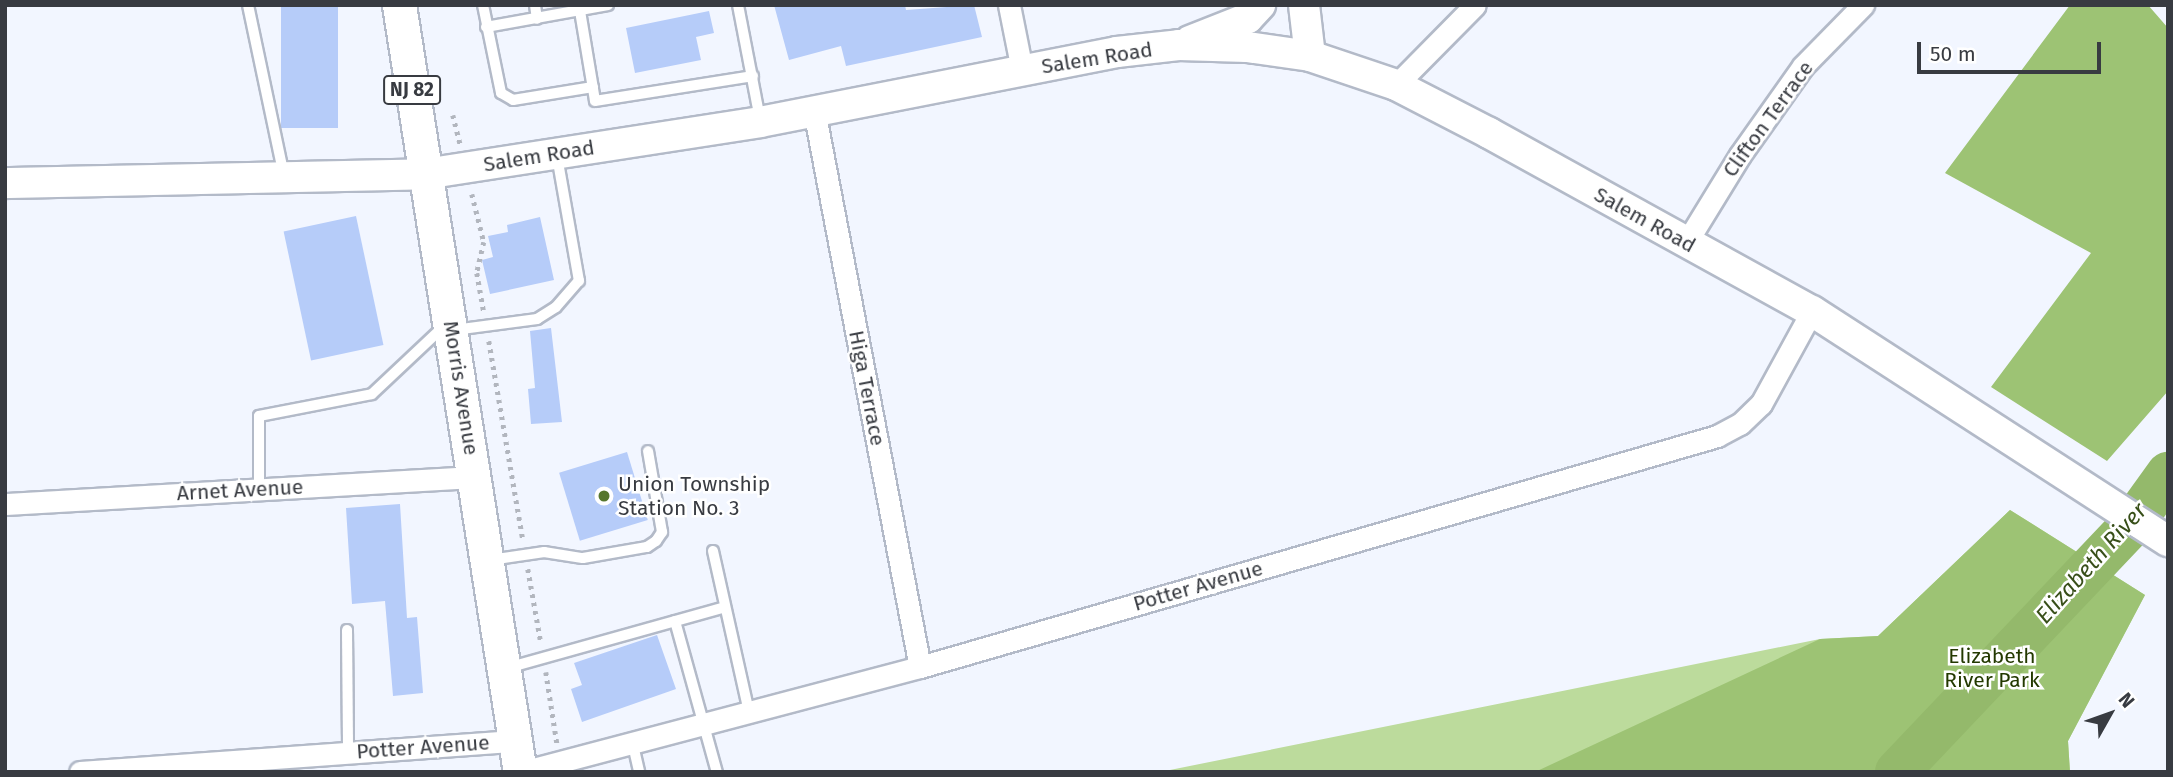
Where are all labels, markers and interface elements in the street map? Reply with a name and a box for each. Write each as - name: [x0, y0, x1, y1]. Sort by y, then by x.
- scale bar: [1921, 28, 2105, 72]
- street label: Salem Road: [1040, 37, 1154, 79]
- text: 50 m: [1930, 41, 1976, 67]
- street label: Clifton Terrace: [1717, 56, 1819, 182]
- road number: NJ 82: [382, 74, 442, 106]
- street label: Salem Road: [482, 135, 596, 177]
- street label: Salem Road: [1590, 182, 1700, 258]
- street label: Morris Avenue: [438, 319, 484, 457]
- street label: Higa Terrace: [843, 328, 891, 448]
- place label: Union Township Station No. 3: [618, 471, 770, 521]
- street label: Arnet Avenue: [176, 474, 304, 506]
- marker: Union Township Station No. 3: [596, 488, 612, 504]
- water label: Elizabeth River: [2030, 497, 2152, 629]
- street label: Potter Avenue: [1130, 555, 1266, 617]
- park label: Elizabeth River Park: [1944, 643, 2040, 693]
- north arrow: [2075, 679, 2145, 749]
- text: N: [2114, 688, 2139, 712]
- street label: Potter Avenue: [356, 730, 490, 764]

